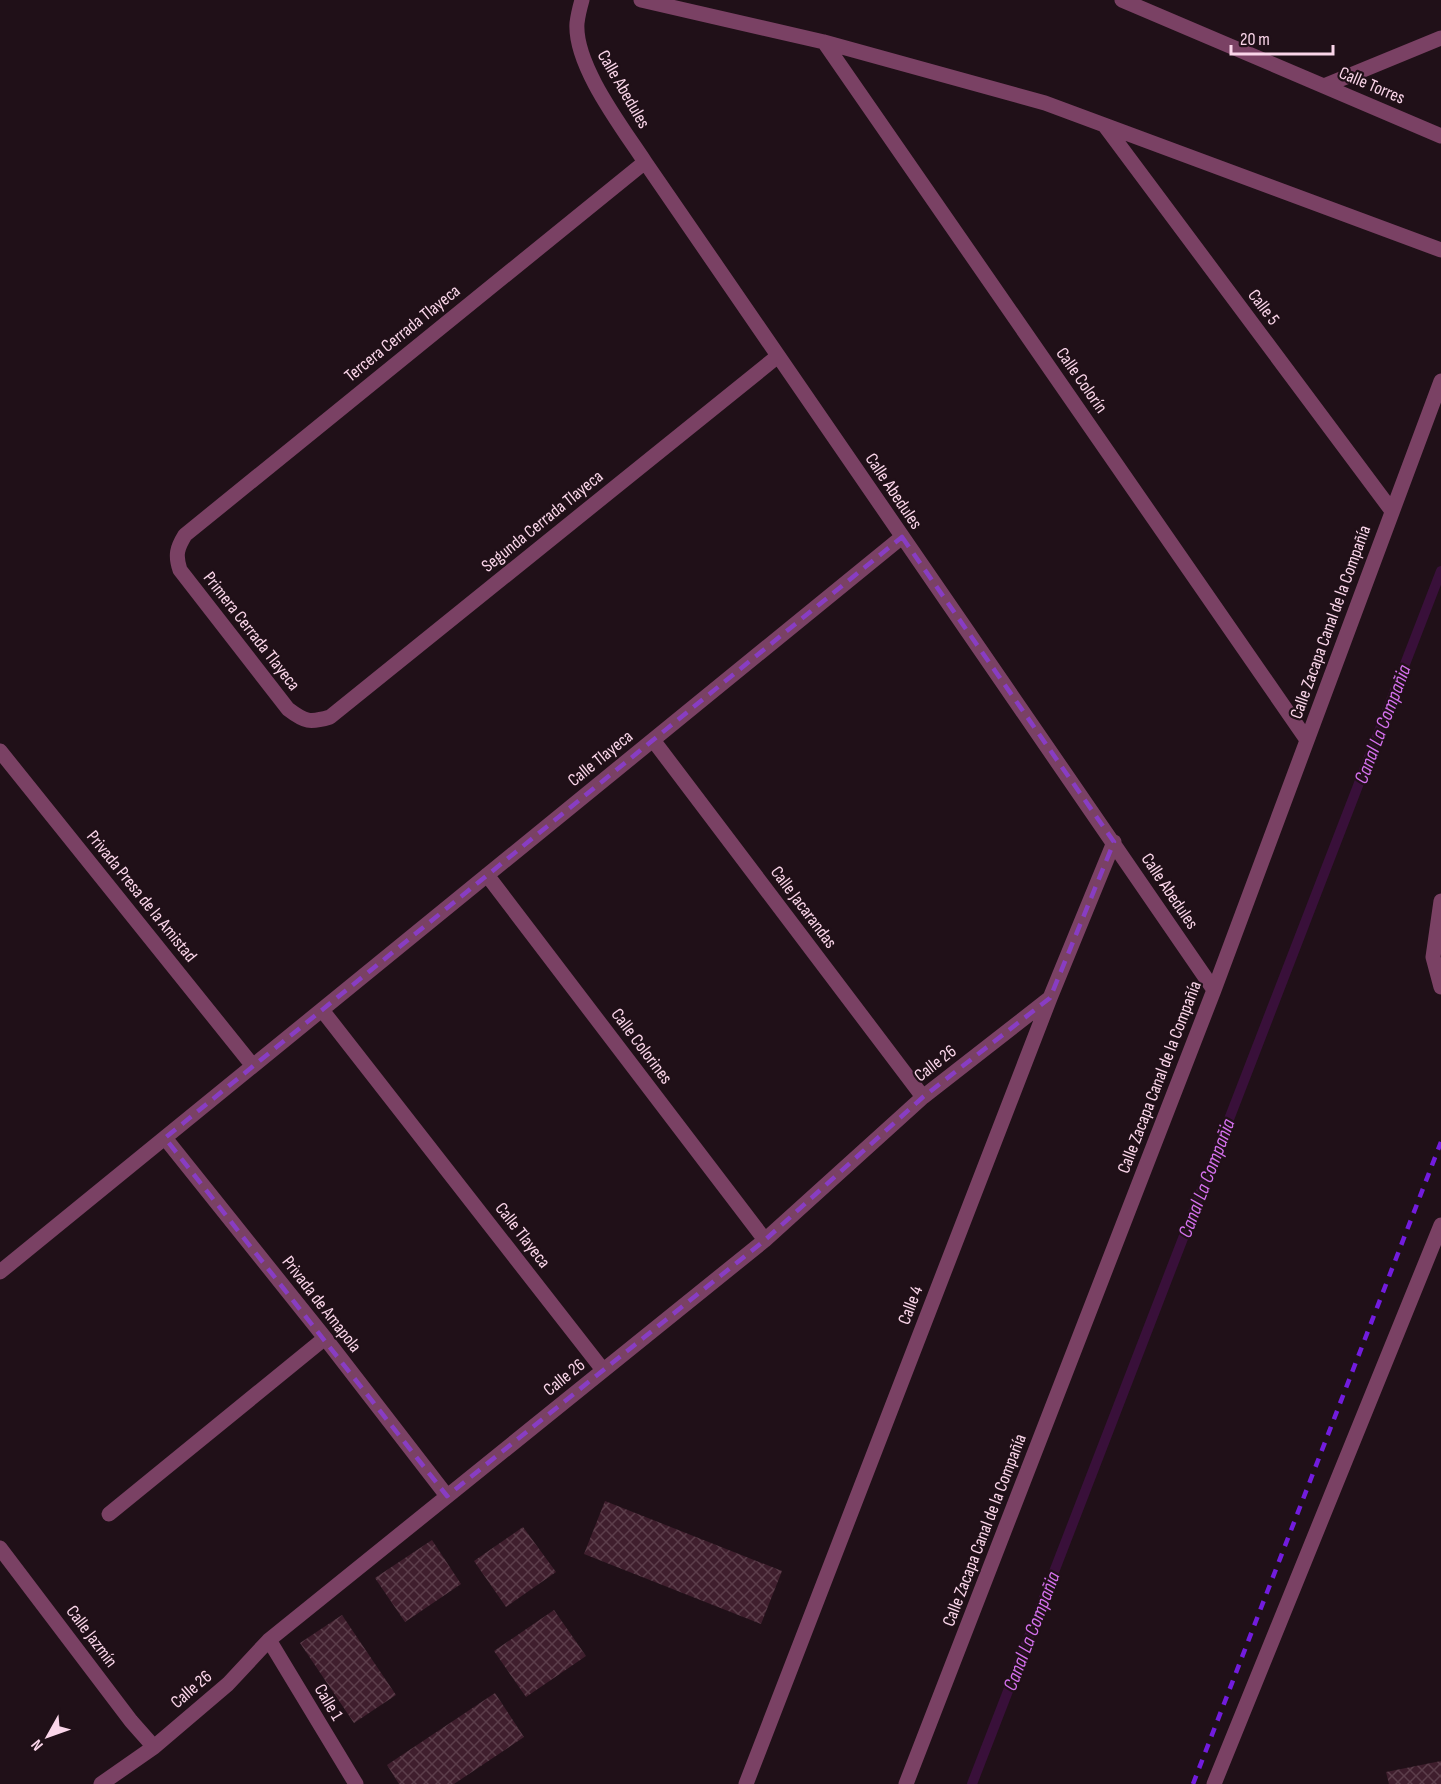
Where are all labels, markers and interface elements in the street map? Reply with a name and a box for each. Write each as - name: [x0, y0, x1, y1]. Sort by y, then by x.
- scale bar: [1231, 18, 1333, 56]
- text: 20 m: [1240, 29, 1270, 50]
- street label: Calle Abedules: [593, 46, 654, 132]
- street label: Calle Torres: [1336, 62, 1408, 109]
- street label: Tercera Cerrada Tlayeca: [340, 280, 464, 386]
- street label: Calle 5: [1243, 285, 1284, 329]
- street label: Calle Colorín: [1051, 343, 1112, 417]
- street label: Calle Abedules: [861, 449, 927, 533]
- street label: Segunda Cerrada Tlayeca: [477, 466, 607, 577]
- street label: Calle Zacapa Canal de la Compañía: [1286, 523, 1375, 722]
- street label: Primera Cerrada Tlayeca: [199, 568, 305, 695]
- water label: Canal La Compañia: [1349, 662, 1417, 787]
- street label: Calle Tlayeca: [564, 726, 637, 791]
- street label: Privada Presa de la Amistad: [82, 826, 201, 966]
- street label: Calle Abedules: [1137, 849, 1203, 933]
- street label: Calle Jacarandas: [766, 862, 841, 952]
- street label: Calle Zacapa Canal de la Compañía: [1113, 978, 1206, 1176]
- street label: Calle Colorines: [606, 1004, 677, 1088]
- street label: Calle 26: [910, 1040, 961, 1086]
- water label: Canal La Compañia: [1173, 1116, 1241, 1241]
- street label: Calle Tlayeca: [491, 1198, 555, 1272]
- street label: Privada de Amapola: [278, 1252, 366, 1357]
- street label: Calle 4: [894, 1282, 928, 1327]
- street label: Calle 26: [539, 1354, 589, 1400]
- street label: Calle Zacapa Canal de la Compañía: [938, 1431, 1031, 1629]
- water label: Canal La Compañia: [998, 1569, 1066, 1694]
- street label: Calle Jazmín: [62, 1601, 122, 1671]
- street label: Calle 26: [167, 1666, 216, 1713]
- street label: Calle 1: [310, 1680, 348, 1725]
- north arrow: [18, 1706, 78, 1766]
- text: N: [28, 1735, 48, 1754]

